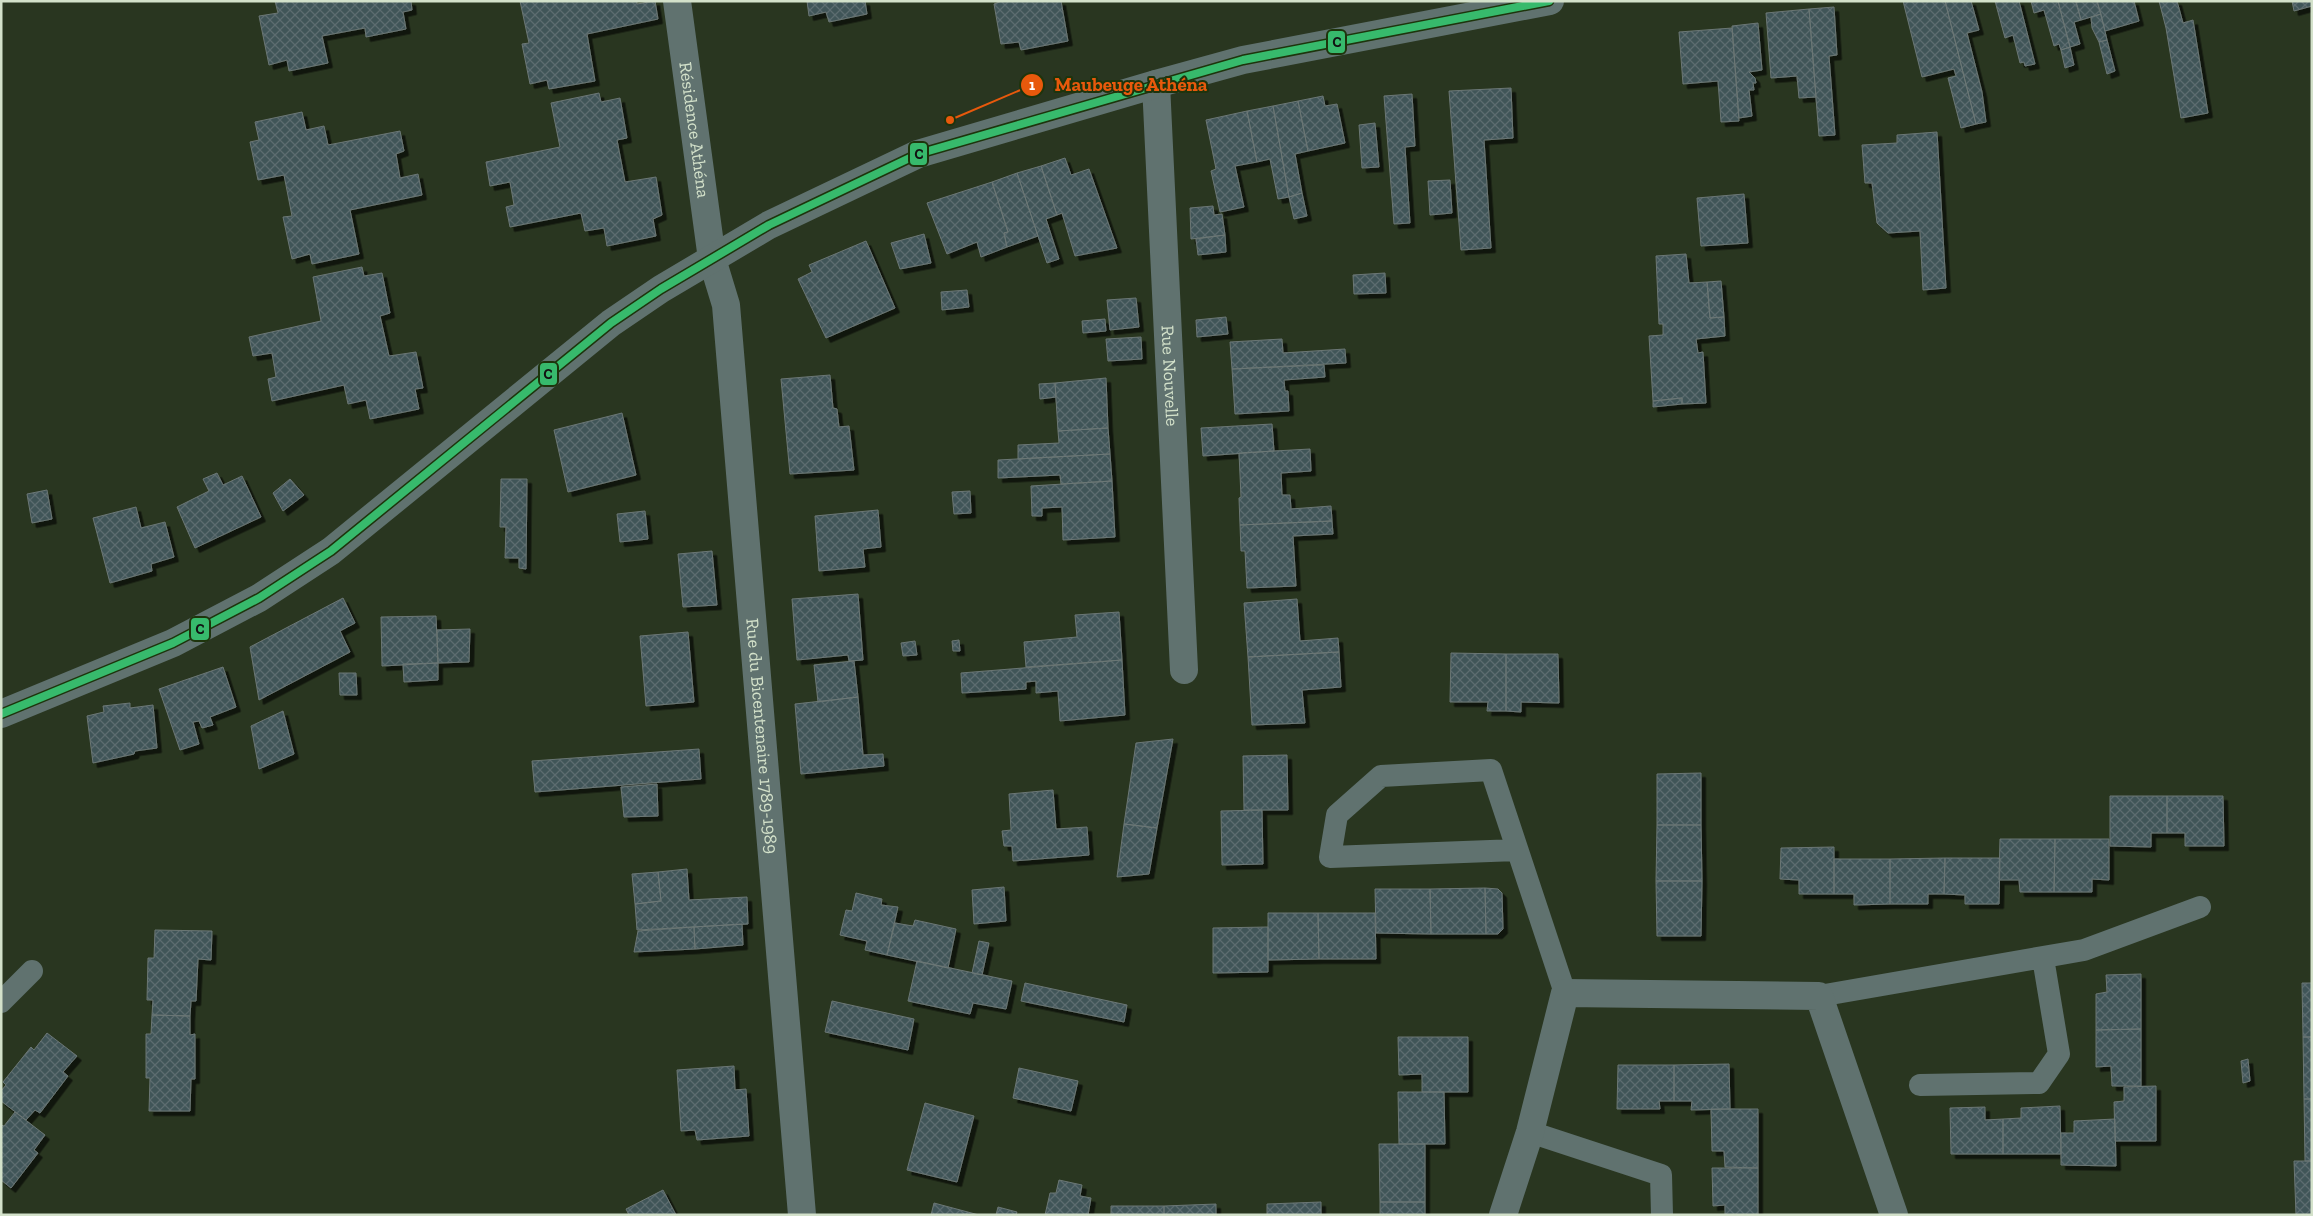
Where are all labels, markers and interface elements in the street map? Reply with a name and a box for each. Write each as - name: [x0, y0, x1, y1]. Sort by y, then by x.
- line badge: C: [1327, 30, 1346, 54]
- text: C: [1332, 34, 1342, 51]
- street label: Résidence Athéna: [674, 60, 715, 200]
- callout: Maubeuge Athéna: [1019, 68, 1218, 102]
- text: Maubeuge Athéna: [1055, 73, 1208, 96]
- text: 1: [1029, 76, 1035, 94]
- line badge: C: [909, 142, 928, 166]
- text: C: [914, 146, 924, 163]
- street label: Rue Nouvelle: [1157, 325, 1183, 427]
- line badge: C: [539, 362, 558, 386]
- text: C: [543, 366, 553, 383]
- line badge: C: [190, 617, 210, 641]
- street label: Rue du Bicentenaire 1789-1989: [741, 617, 783, 855]
- text: C: [195, 621, 205, 638]

